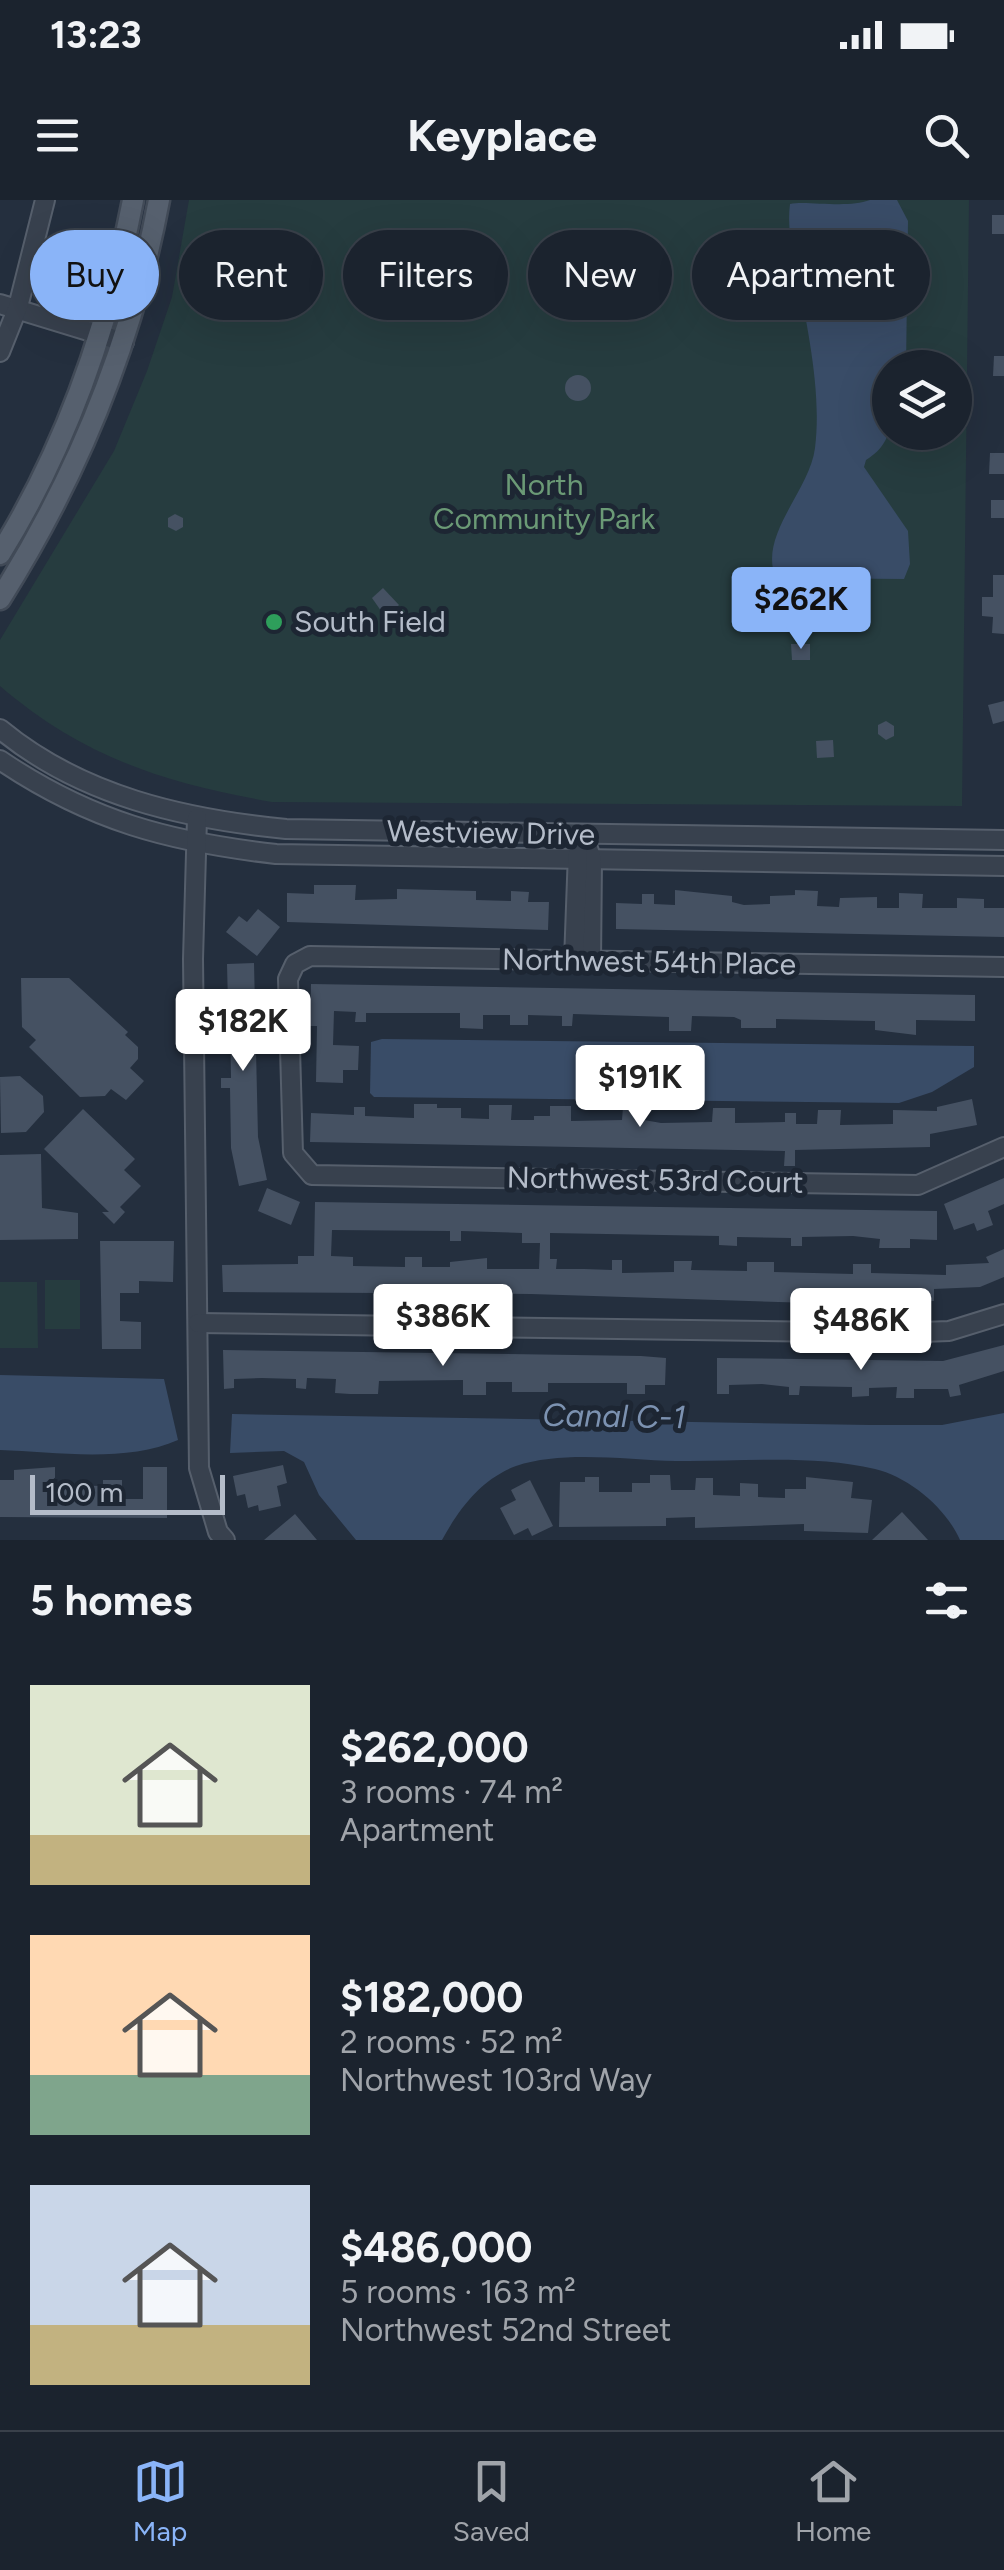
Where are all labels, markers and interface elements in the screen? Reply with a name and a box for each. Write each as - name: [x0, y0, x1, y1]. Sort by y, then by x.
- text: 13:23: [50, 12, 142, 58]
- icon: menu: [30, 108, 85, 163]
- text: Keyplace: [407, 108, 597, 162]
- icon: search: [919, 108, 974, 163]
- chip: Buy: [30, 230, 159, 320]
- chip: Rent: [179, 230, 323, 320]
- chip: Filters: [343, 230, 508, 320]
- chip: New: [528, 230, 672, 320]
- chip: Apartment: [692, 230, 930, 320]
- map controls: [872, 350, 972, 450]
- button: layers: [872, 350, 972, 450]
- park label: North Community Park: [433, 466, 656, 537]
- pin: $262K: [731, 567, 871, 652]
- text: $262K: [754, 580, 848, 618]
- place label: South Field: [294, 603, 446, 640]
- marker: South Field: [263, 611, 285, 633]
- street label: Westview Drive: [387, 812, 595, 853]
- street label: Northwest 54th Place: [502, 940, 796, 983]
- pin: $182K: [173, 989, 313, 1074]
- text: $182K: [198, 1002, 288, 1040]
- pin: $191K: [570, 1045, 710, 1130]
- text: $191K: [598, 1058, 682, 1096]
- street label: Northwest 53rd Court: [506, 1158, 804, 1201]
- pin: $386K: [373, 1284, 513, 1369]
- pin: $486K: [791, 1288, 931, 1373]
- text: $386K: [396, 1297, 490, 1335]
- text: $486K: [812, 1301, 910, 1339]
- water label: Canal C-1: [542, 1396, 686, 1436]
- scale bar: [30, 1470, 225, 1514]
- text: 100 m: [45, 1475, 123, 1509]
- icon: filters: [919, 1573, 974, 1628]
- text: 5 homes: [30, 1575, 192, 1626]
- text: $262,000: [340, 1722, 529, 1773]
- icon: home: [110, 1725, 230, 1845]
- text: 3 rooms · 74 m²: [340, 1773, 563, 1811]
- text: Apartment: [340, 1811, 494, 1849]
- text: $182,000: [340, 1972, 523, 2023]
- icon: home: [110, 1975, 230, 2095]
- text: 2 rooms · 52 m²: [340, 2023, 563, 2061]
- text: Northwest 103rd Way: [340, 2061, 652, 2099]
- text: $486,000: [340, 2222, 532, 2273]
- icon: home: [110, 2225, 230, 2345]
- text: 5 rooms · 163 m²: [340, 2273, 576, 2311]
- text: Northwest 52nd Street: [340, 2311, 671, 2349]
- tab: Map: [133, 2454, 188, 2548]
- tab: Saved: [453, 2454, 530, 2548]
- tab: Home: [795, 2454, 871, 2548]

